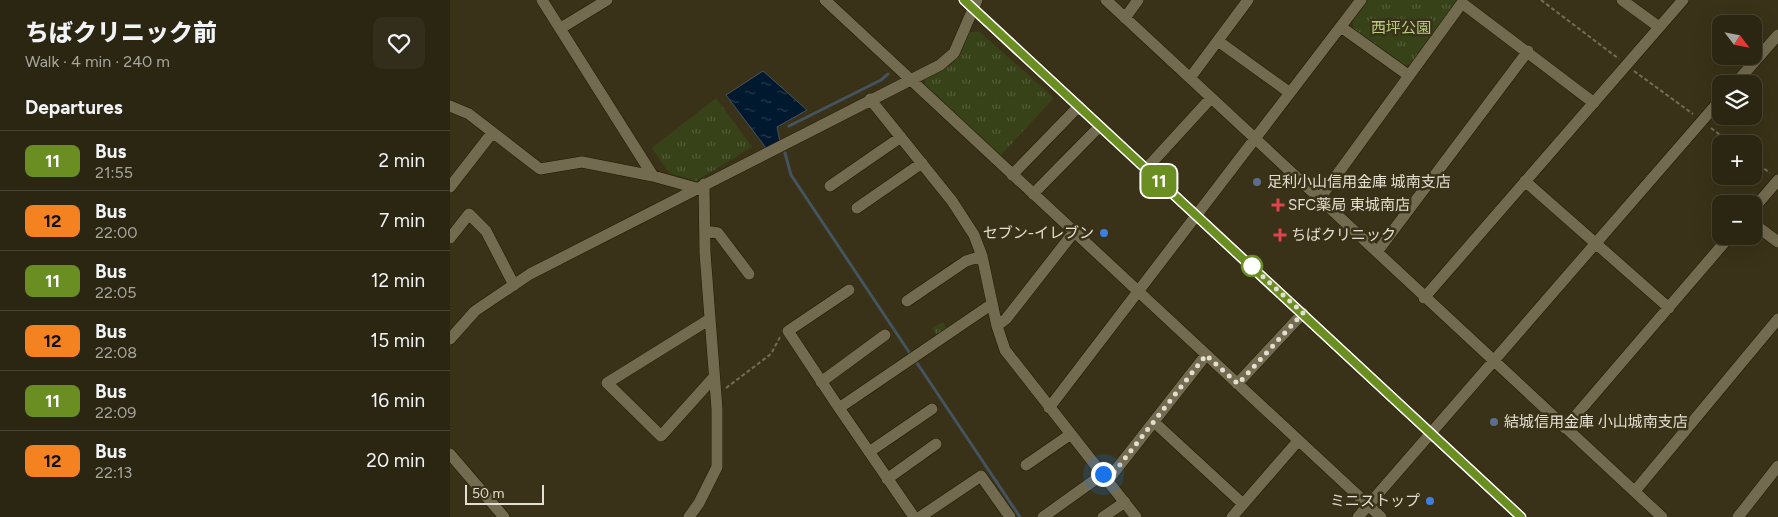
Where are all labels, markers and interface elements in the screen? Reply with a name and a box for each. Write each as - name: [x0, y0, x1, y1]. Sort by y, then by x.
- north arrow: [1712, 15, 1762, 65]
- map controls: [1712, 15, 1762, 245]
- button: heart: [373, 17, 425, 69]
- text: ちばクリニック前: [25, 18, 217, 47]
- park label: 西坪公園: [1371, 19, 1431, 37]
- text: Walk · 4 min · 240 m: [25, 52, 170, 71]
- button: layers: [1712, 75, 1762, 125]
- text: Departures: [25, 96, 123, 119]
- button: +: [1712, 135, 1762, 185]
- text: Bus: [95, 140, 126, 163]
- text: 2 min: [379, 149, 425, 172]
- text: 11: [45, 150, 60, 172]
- text: 21:55: [95, 163, 133, 182]
- line badge: 11: [1136, 165, 1182, 197]
- text: 11: [1151, 170, 1167, 192]
- place label: 足利小山信用金庫 城南支店: [1267, 173, 1451, 191]
- marker: 足利小山信用金庫 城南支店: [1251, 176, 1263, 188]
- button: −: [1712, 195, 1762, 245]
- place label: SFC薬局 東城南店: [1288, 196, 1410, 214]
- marker: SFC薬局 東城南店: [1272, 199, 1284, 211]
- text: Bus: [95, 200, 126, 223]
- text: 7 min: [379, 209, 425, 232]
- text: 12: [43, 210, 62, 232]
- text: 22:00: [95, 223, 137, 242]
- place label: セブン-イレブン: [983, 224, 1094, 242]
- place label: ちばクリニック: [1291, 226, 1396, 244]
- marker: セブン-イレブン: [1098, 227, 1110, 239]
- marker: ちばクリニック: [1273, 228, 1287, 242]
- unlabelled marker: [1241, 255, 1263, 277]
- text: Bus: [95, 260, 126, 283]
- text: 12 min: [371, 269, 425, 292]
- text: 11: [45, 270, 60, 292]
- text: 22:05: [95, 283, 136, 302]
- text: Bus: [95, 320, 126, 343]
- text: 15 min: [370, 329, 425, 352]
- text: 12: [43, 330, 62, 352]
- text: 22:08: [95, 343, 137, 362]
- text: Bus: [95, 380, 126, 403]
- text: 16 min: [371, 389, 425, 412]
- text: 11: [45, 390, 60, 412]
- text: 22:09: [95, 403, 136, 422]
- place label: 結城信用金庫 小山城南支店: [1504, 413, 1688, 431]
- marker: 結城信用金庫 小山城南支店: [1488, 416, 1500, 428]
- text: Bus: [95, 440, 126, 463]
- text: 20 min: [366, 449, 425, 472]
- text: 12: [43, 450, 62, 472]
- your location: [1091, 462, 1116, 487]
- text: 22:13: [95, 463, 132, 482]
- scale bar: [465, 482, 544, 505]
- text: 50 m: [472, 485, 504, 502]
- place label: ミニストップ: [1330, 492, 1420, 510]
- marker: ミニストップ: [1424, 495, 1436, 507]

